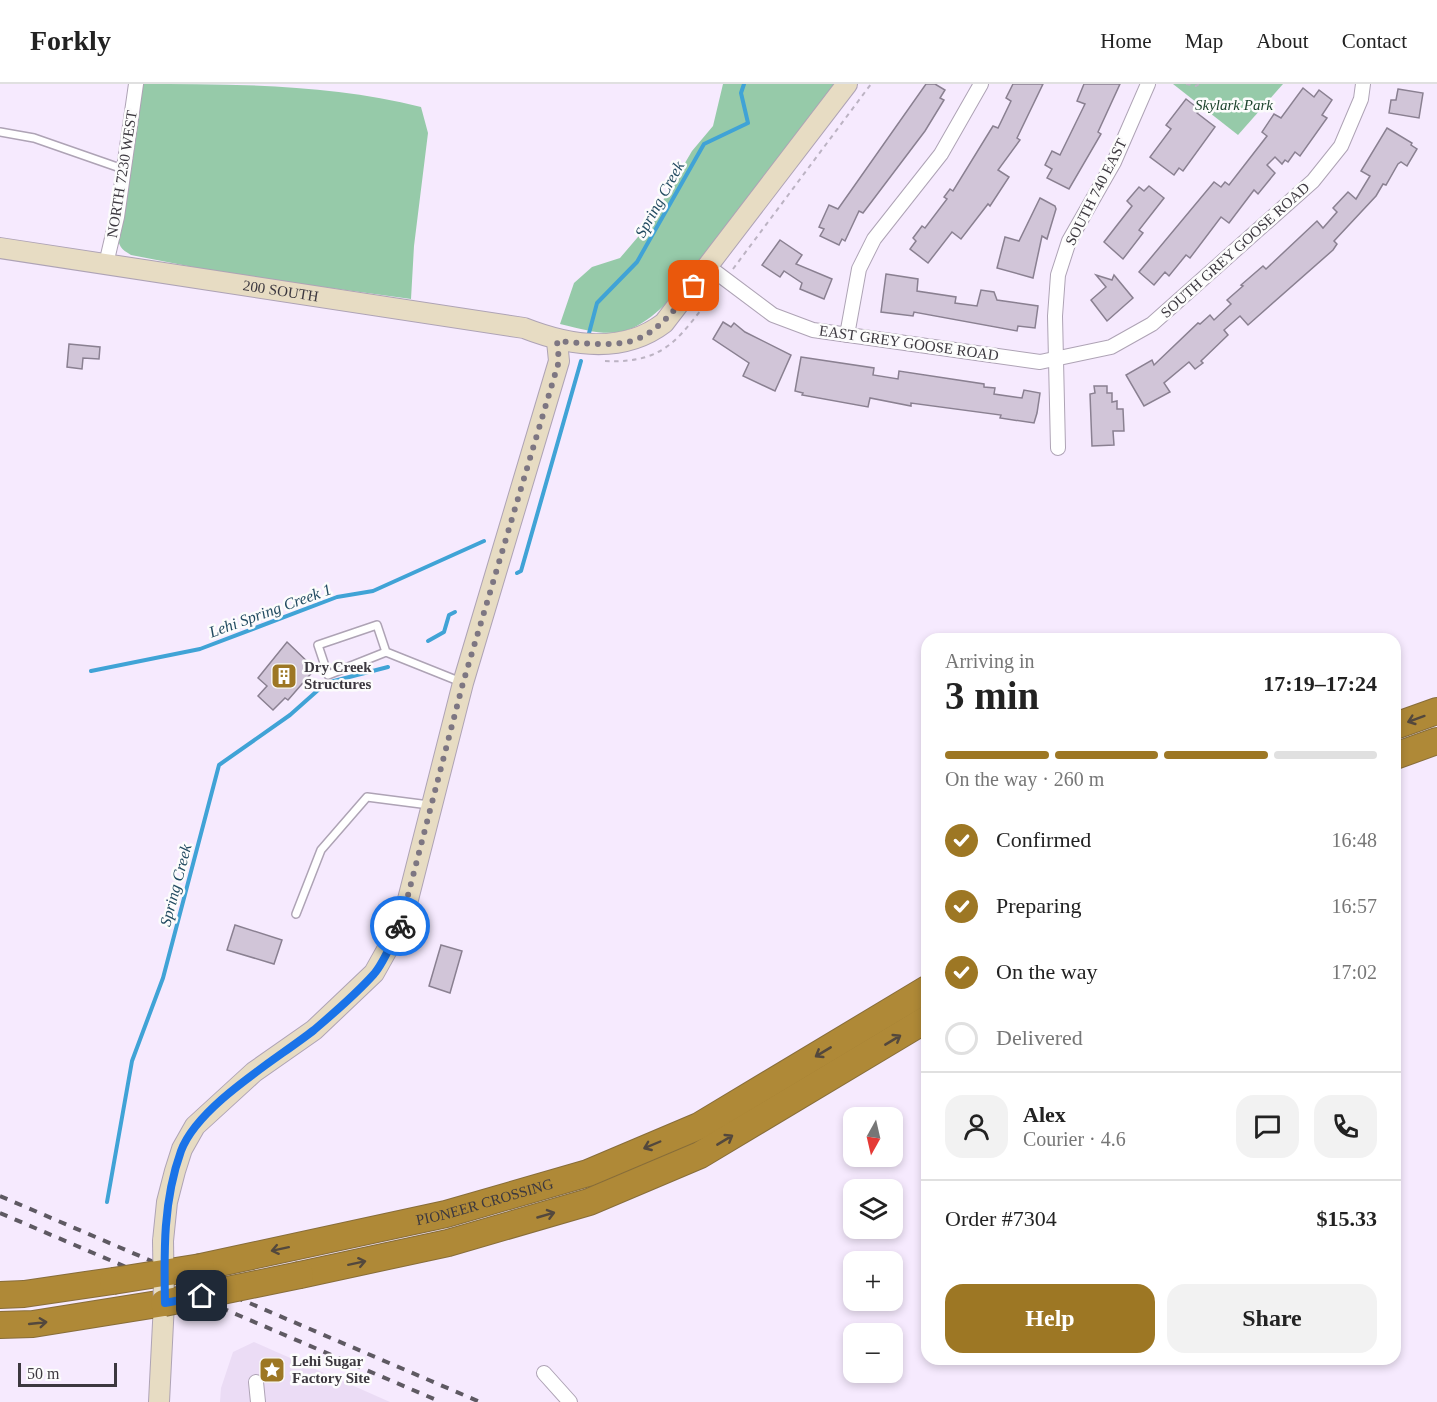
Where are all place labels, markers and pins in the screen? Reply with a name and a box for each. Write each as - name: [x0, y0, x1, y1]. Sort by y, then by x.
- pin: [668, 260, 719, 311]
- place label: Dry Creek Structures: [304, 659, 372, 692]
- building icon: Dry Creek Structures: [269, 661, 299, 691]
- pin: [176, 1270, 227, 1321]
- place label: Lehi Sugar Factory Site: [292, 1353, 370, 1386]
- place icon: Lehi Sugar Factory Site: [257, 1355, 287, 1385]

